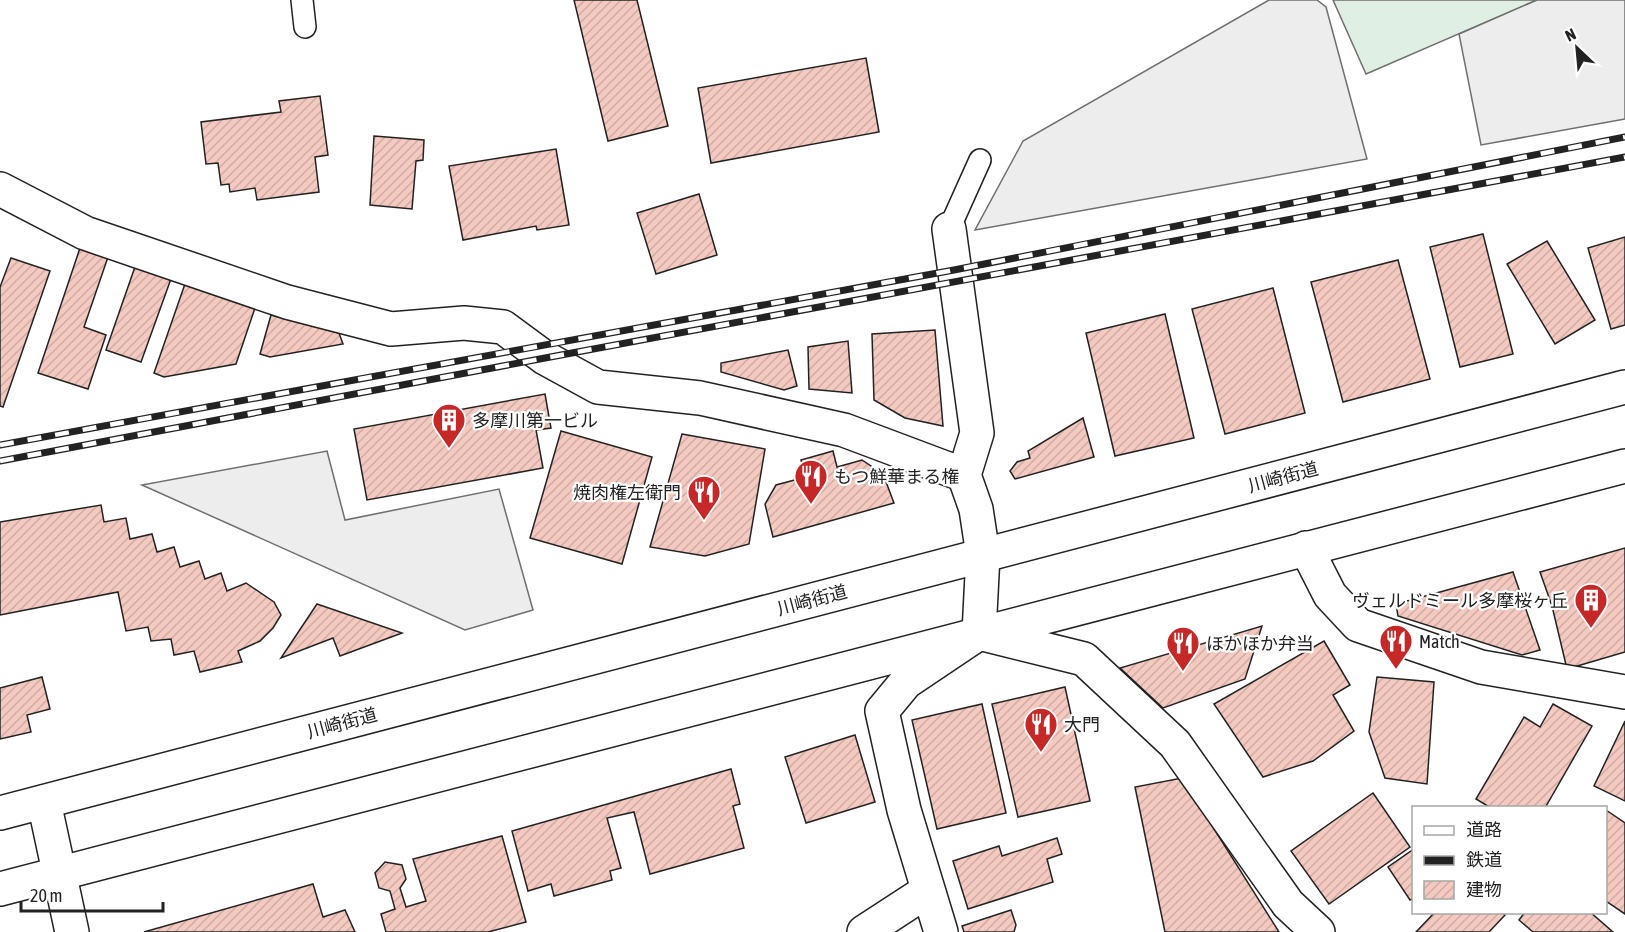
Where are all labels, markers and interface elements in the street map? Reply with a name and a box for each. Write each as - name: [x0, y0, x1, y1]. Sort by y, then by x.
- north arrow: [1547, 18, 1607, 78]
- text: N: [1562, 24, 1579, 45]
- building icon: 多摩川第一ビル: [431, 402, 467, 449]
- place label: 多摩川第一ビル: [472, 410, 598, 431]
- restaurant icon: もつ鮮華まる権: [793, 458, 829, 505]
- street label: 川崎街道: [1246, 458, 1320, 496]
- place label: もつ鮮華まる権: [834, 466, 959, 487]
- restaurant icon: 焼肉権左衛門: [686, 474, 722, 521]
- place label: 焼肉権左衛門: [573, 482, 681, 503]
- street label: 川崎街道: [775, 581, 849, 619]
- building icon: ヴェルドミール多摩桜ヶ丘: [1573, 582, 1609, 629]
- place label: ヴェルドミール多摩桜ヶ丘: [1352, 590, 1568, 611]
- restaurant icon: Match: [1378, 623, 1414, 670]
- restaurant icon: ほかほか弁当: [1165, 625, 1201, 672]
- place label: Match: [1419, 631, 1460, 652]
- place label: ほかほか弁当: [1206, 633, 1314, 654]
- street label: 川崎街道: [305, 704, 379, 742]
- restaurant icon: 大門: [1023, 706, 1059, 753]
- place label: 大門: [1064, 714, 1100, 735]
- legend: [1412, 806, 1607, 914]
- text: 道路: [1466, 819, 1502, 840]
- text: 鉄道: [1466, 849, 1502, 870]
- scale bar: [21, 875, 164, 913]
- text: 建物: [1466, 879, 1502, 900]
- text: 20 m: [30, 885, 62, 906]

